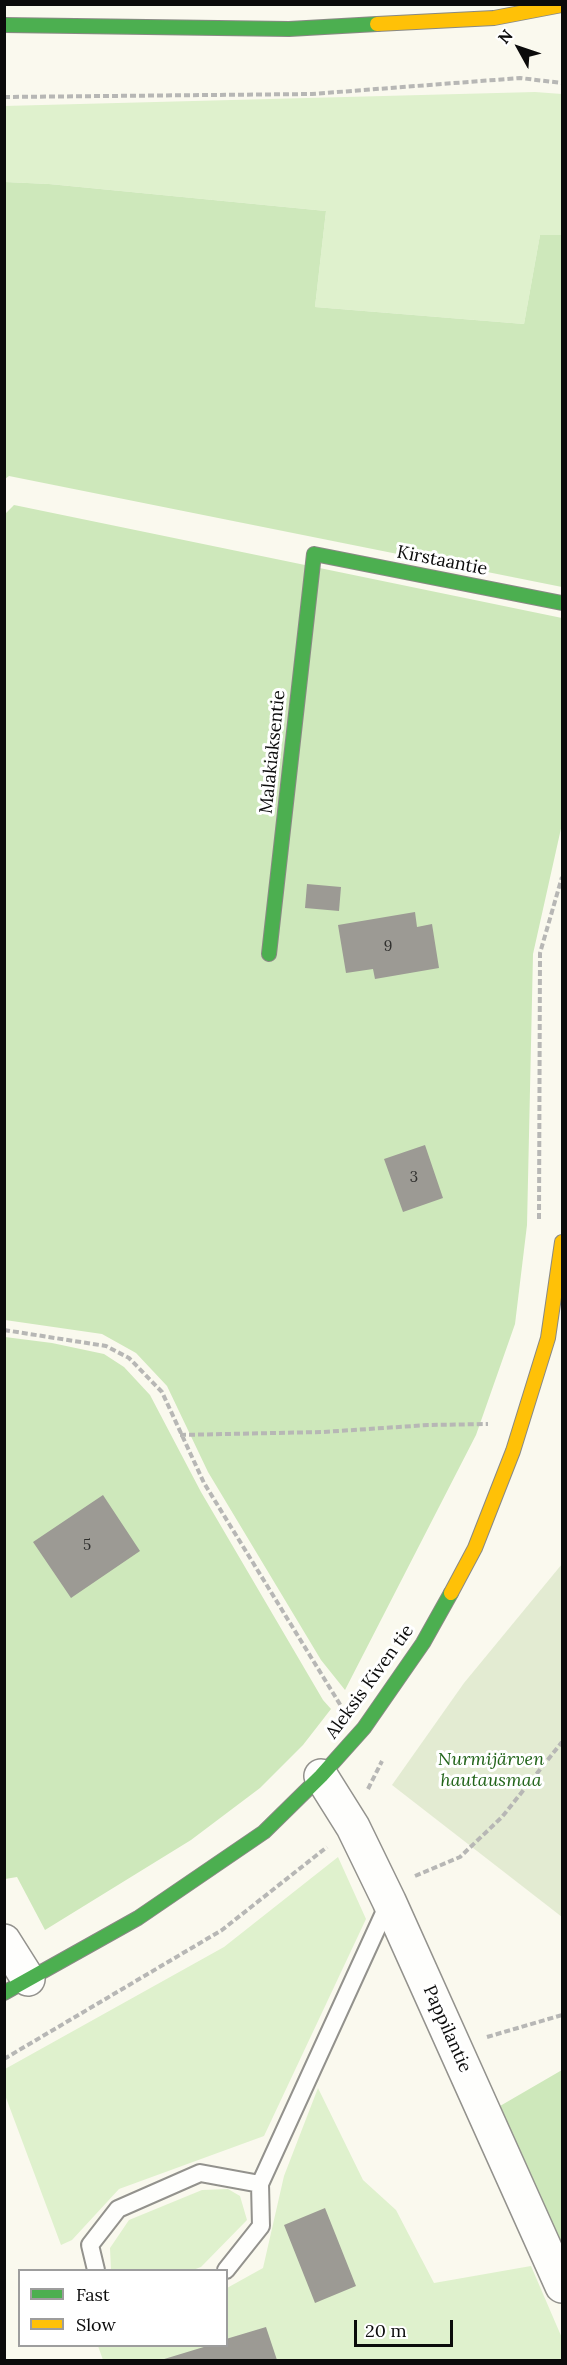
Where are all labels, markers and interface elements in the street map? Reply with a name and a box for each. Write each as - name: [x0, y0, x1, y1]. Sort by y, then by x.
- north arrow: [489, 18, 549, 78]
- text: N: [494, 25, 517, 48]
- street label: Kirstaantie: [395, 542, 489, 580]
- street label: Malakiaksentie: [256, 689, 290, 815]
- house number: 9: [384, 938, 392, 956]
- house number: 3: [410, 1169, 418, 1187]
- house number: 5: [83, 1537, 91, 1555]
- street label: Aleksis Kiven tie: [321, 1621, 419, 1743]
- park label: Nurmijärven hautausmaa: [438, 1749, 544, 1792]
- street label: Pappilantie: [418, 1982, 476, 2076]
- legend: [18, 2269, 228, 2347]
- text: Fast: [76, 2283, 110, 2306]
- scale bar: [357, 2308, 456, 2346]
- text: Slow: [76, 2313, 116, 2336]
- text: 20 m: [365, 2319, 407, 2342]

